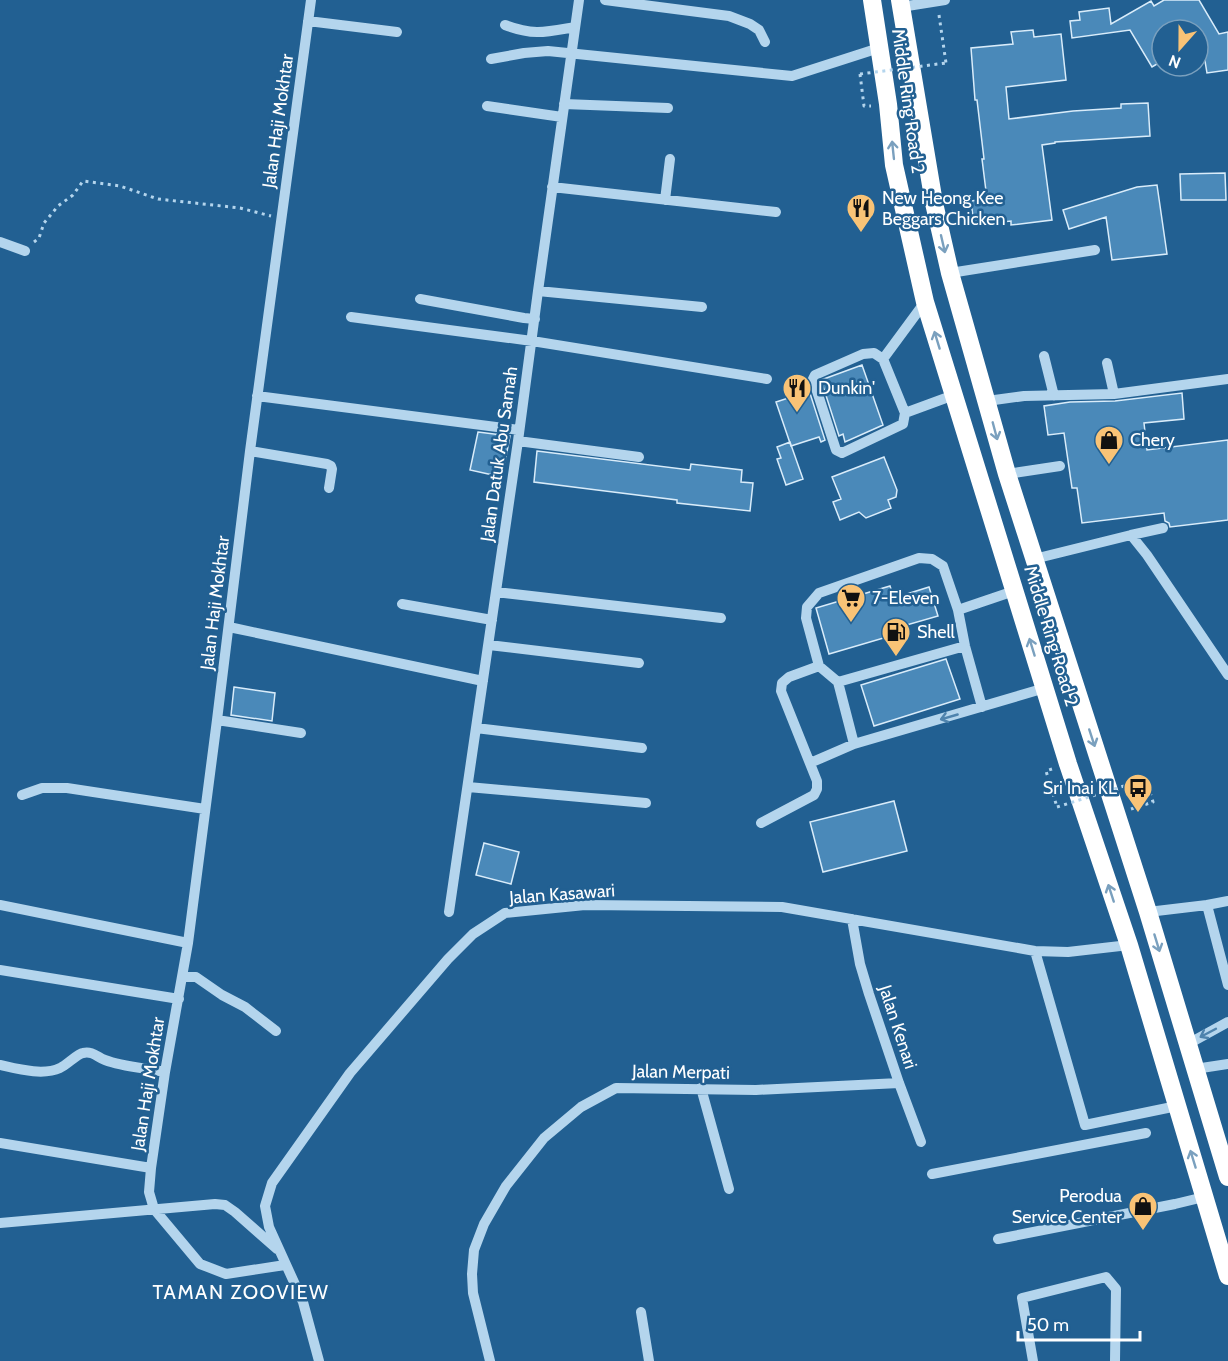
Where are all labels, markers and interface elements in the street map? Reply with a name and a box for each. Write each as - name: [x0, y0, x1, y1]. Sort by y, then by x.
- north arrow: [1150, 18, 1210, 78]
- street label: Middle Ring Road 2: [887, 27, 929, 175]
- text: N: [1166, 51, 1183, 72]
- street label: Jalan Haji Mokhtar: [258, 52, 298, 191]
- one-way arrow: [887, 140, 898, 160]
- place label: New Heong Kee Beggars Chicken: [882, 187, 1006, 230]
- restaurant icon: New Heong Kee Beggars Chicken: [845, 192, 877, 234]
- one-way arrow: [938, 233, 949, 253]
- one-way arrow: [931, 330, 942, 349]
- street label: Jalan Datuk Abu Samah: [476, 365, 522, 544]
- restaurant icon: Dunkin': [781, 372, 813, 414]
- place label: Dunkin': [818, 377, 875, 399]
- one-way arrow: [990, 422, 1002, 441]
- shop icon: Chery: [1093, 424, 1125, 466]
- place label: Chery: [1130, 429, 1175, 451]
- street label: Jalan Haji Mokhtar: [196, 534, 234, 672]
- street label: Middle Ring Road 2: [1019, 563, 1083, 709]
- supermarket icon: 7-Eleven: [835, 582, 867, 624]
- place label: 7-Eleven: [872, 587, 940, 609]
- fuel station icon: Shell: [880, 616, 912, 658]
- place label: Shell: [917, 621, 956, 643]
- one-way arrow: [1026, 638, 1037, 657]
- one-way arrow: [939, 712, 958, 723]
- one-way arrow: [1087, 728, 1098, 747]
- bus stop icon: Sri Inai KL: [1122, 772, 1154, 814]
- place label: Sri Inai KL: [1043, 777, 1117, 799]
- street label: Jalan Kasawari: [507, 879, 616, 909]
- one-way arrow: [1105, 884, 1116, 903]
- one-way arrow: [1152, 933, 1163, 952]
- street label: Jalan Kenari: [874, 981, 922, 1072]
- street label: Jalan Haji Mokhtar: [126, 1015, 169, 1154]
- one-way arrow: [1200, 1027, 1217, 1039]
- street label: Jalan Merpati: [631, 1060, 730, 1084]
- one-way arrow: [1187, 1150, 1198, 1169]
- place label: Perodua Service Center: [1012, 1185, 1122, 1228]
- shop icon: Perodua Service Center: [1127, 1190, 1159, 1232]
- district label: TAMAN ZOOVIEW: [152, 1280, 330, 1304]
- scale bar: [1018, 1304, 1140, 1342]
- text: 50 m: [1027, 1314, 1069, 1336]

